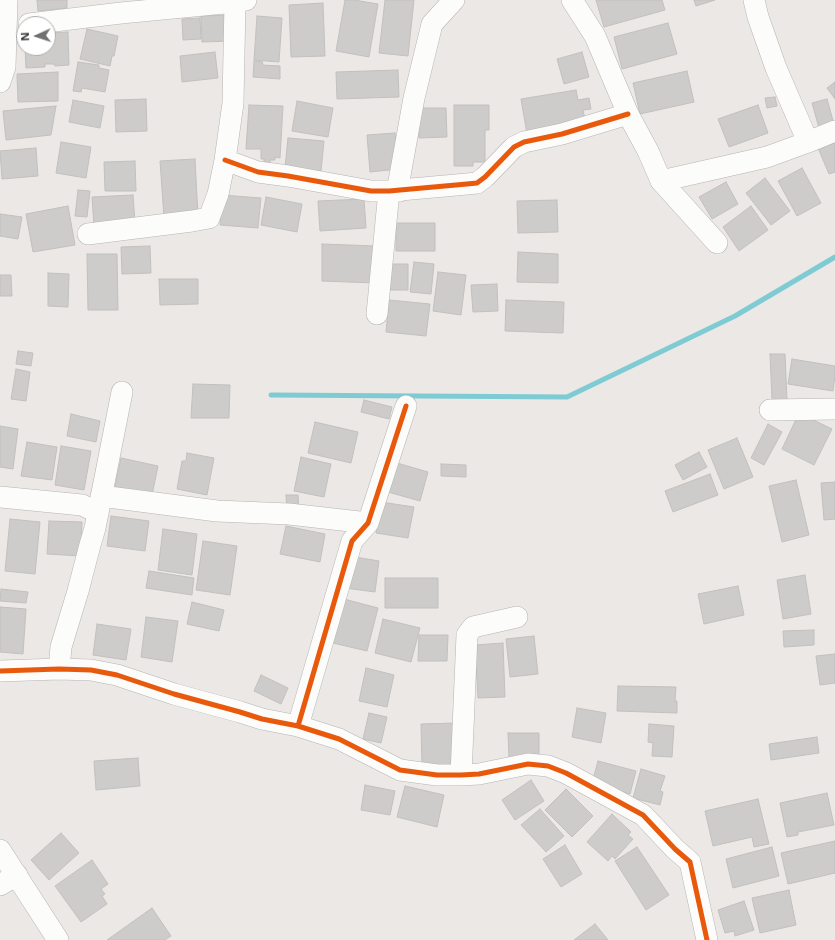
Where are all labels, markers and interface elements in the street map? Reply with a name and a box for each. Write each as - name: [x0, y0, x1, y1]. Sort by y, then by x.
- north arrow: [16, 16, 56, 56]
- text: N: [17, 32, 32, 41]

